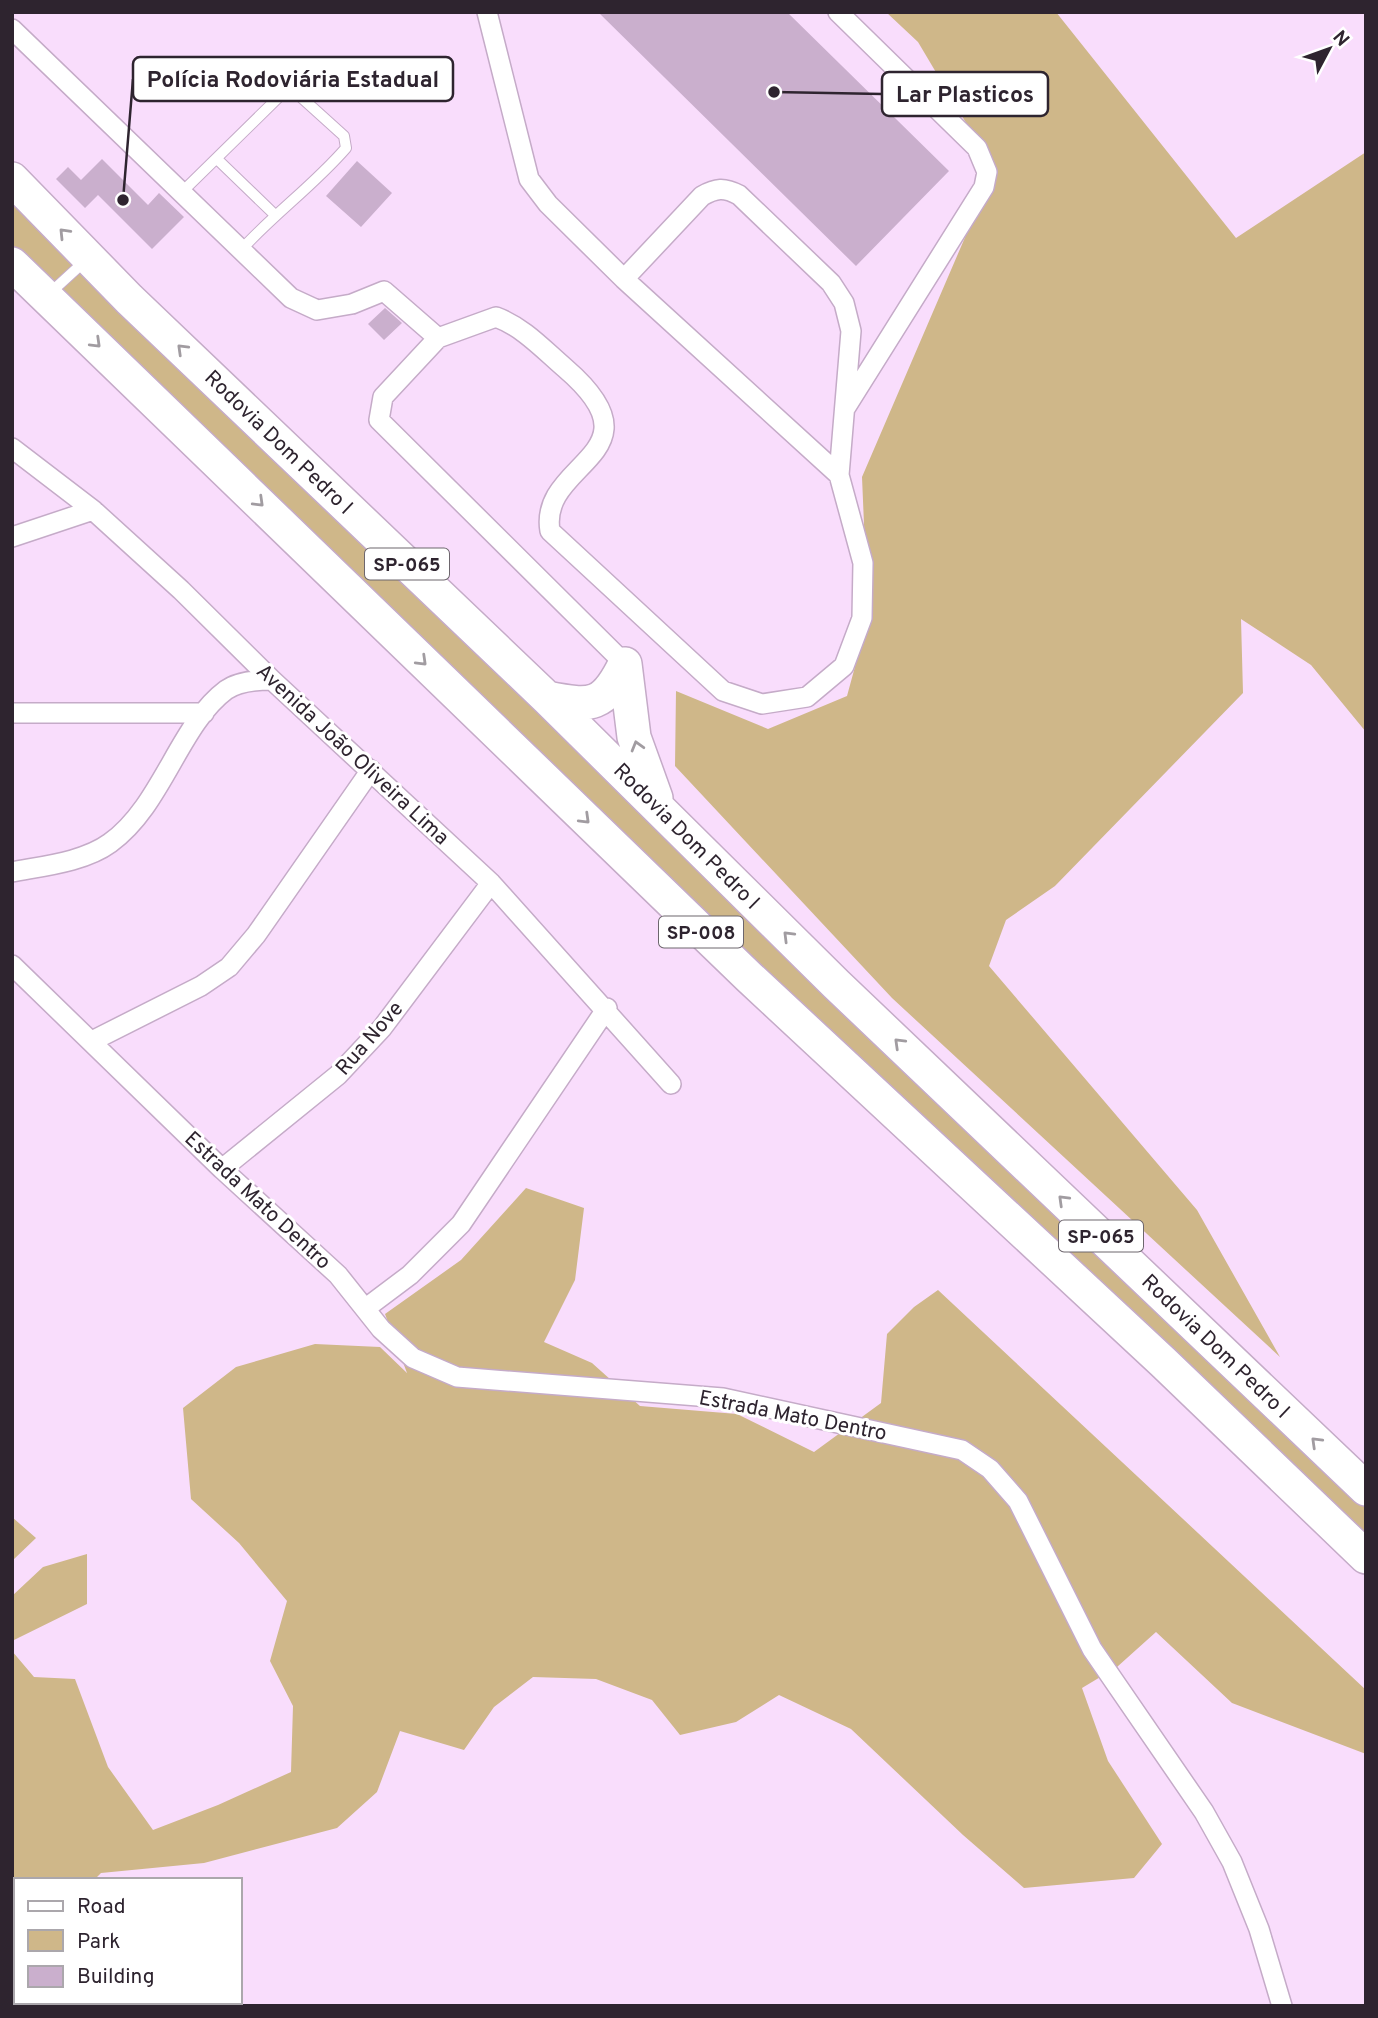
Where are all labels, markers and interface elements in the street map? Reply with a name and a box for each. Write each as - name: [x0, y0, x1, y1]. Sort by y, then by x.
- north arrow: [1294, 14, 1364, 84]
- text: N: [1327, 26, 1354, 52]
- callout: Polícia Rodoviária Estadual: [133, 57, 453, 101]
- text: Polícia Rodoviária Estadual: [147, 67, 439, 96]
- callout: Lar Plasticos: [882, 72, 1048, 116]
- text: Lar Plasticos: [896, 82, 1034, 111]
- one-way arrow: [60, 228, 73, 241]
- one-way arrow: [88, 335, 101, 348]
- one-way arrow: [177, 345, 190, 358]
- street label: Rodovia Dom Pedro I: [198, 365, 358, 521]
- one-way arrow: [251, 494, 263, 506]
- road number: SP-065: [365, 548, 449, 580]
- one-way arrow: [414, 652, 427, 665]
- street label: Avenida João Oliveira Lima: [250, 658, 454, 852]
- one-way arrow: [631, 740, 645, 752]
- street label: Rodovia Dom Pedro I: [607, 758, 765, 916]
- one-way arrow: [577, 811, 590, 824]
- road number: SP-008: [659, 916, 743, 948]
- one-way arrow: [783, 931, 796, 944]
- street label: Rua Nove: [330, 996, 410, 1082]
- one-way arrow: [894, 1039, 907, 1052]
- street label: Estrada Mato Dentro: [178, 1126, 336, 1276]
- one-way arrow: [1059, 1195, 1072, 1208]
- road number: SP-065: [1059, 1220, 1143, 1252]
- street label: Rodovia Dom Pedro I: [1135, 1269, 1295, 1425]
- street label: Estrada Mato Dentro: [696, 1385, 889, 1448]
- one-way arrow: [1312, 1437, 1325, 1450]
- legend: [14, 1878, 242, 2004]
- text: Road: [77, 1894, 126, 1921]
- text: Park: [77, 1929, 120, 1956]
- text: Building: [77, 1964, 155, 1991]

